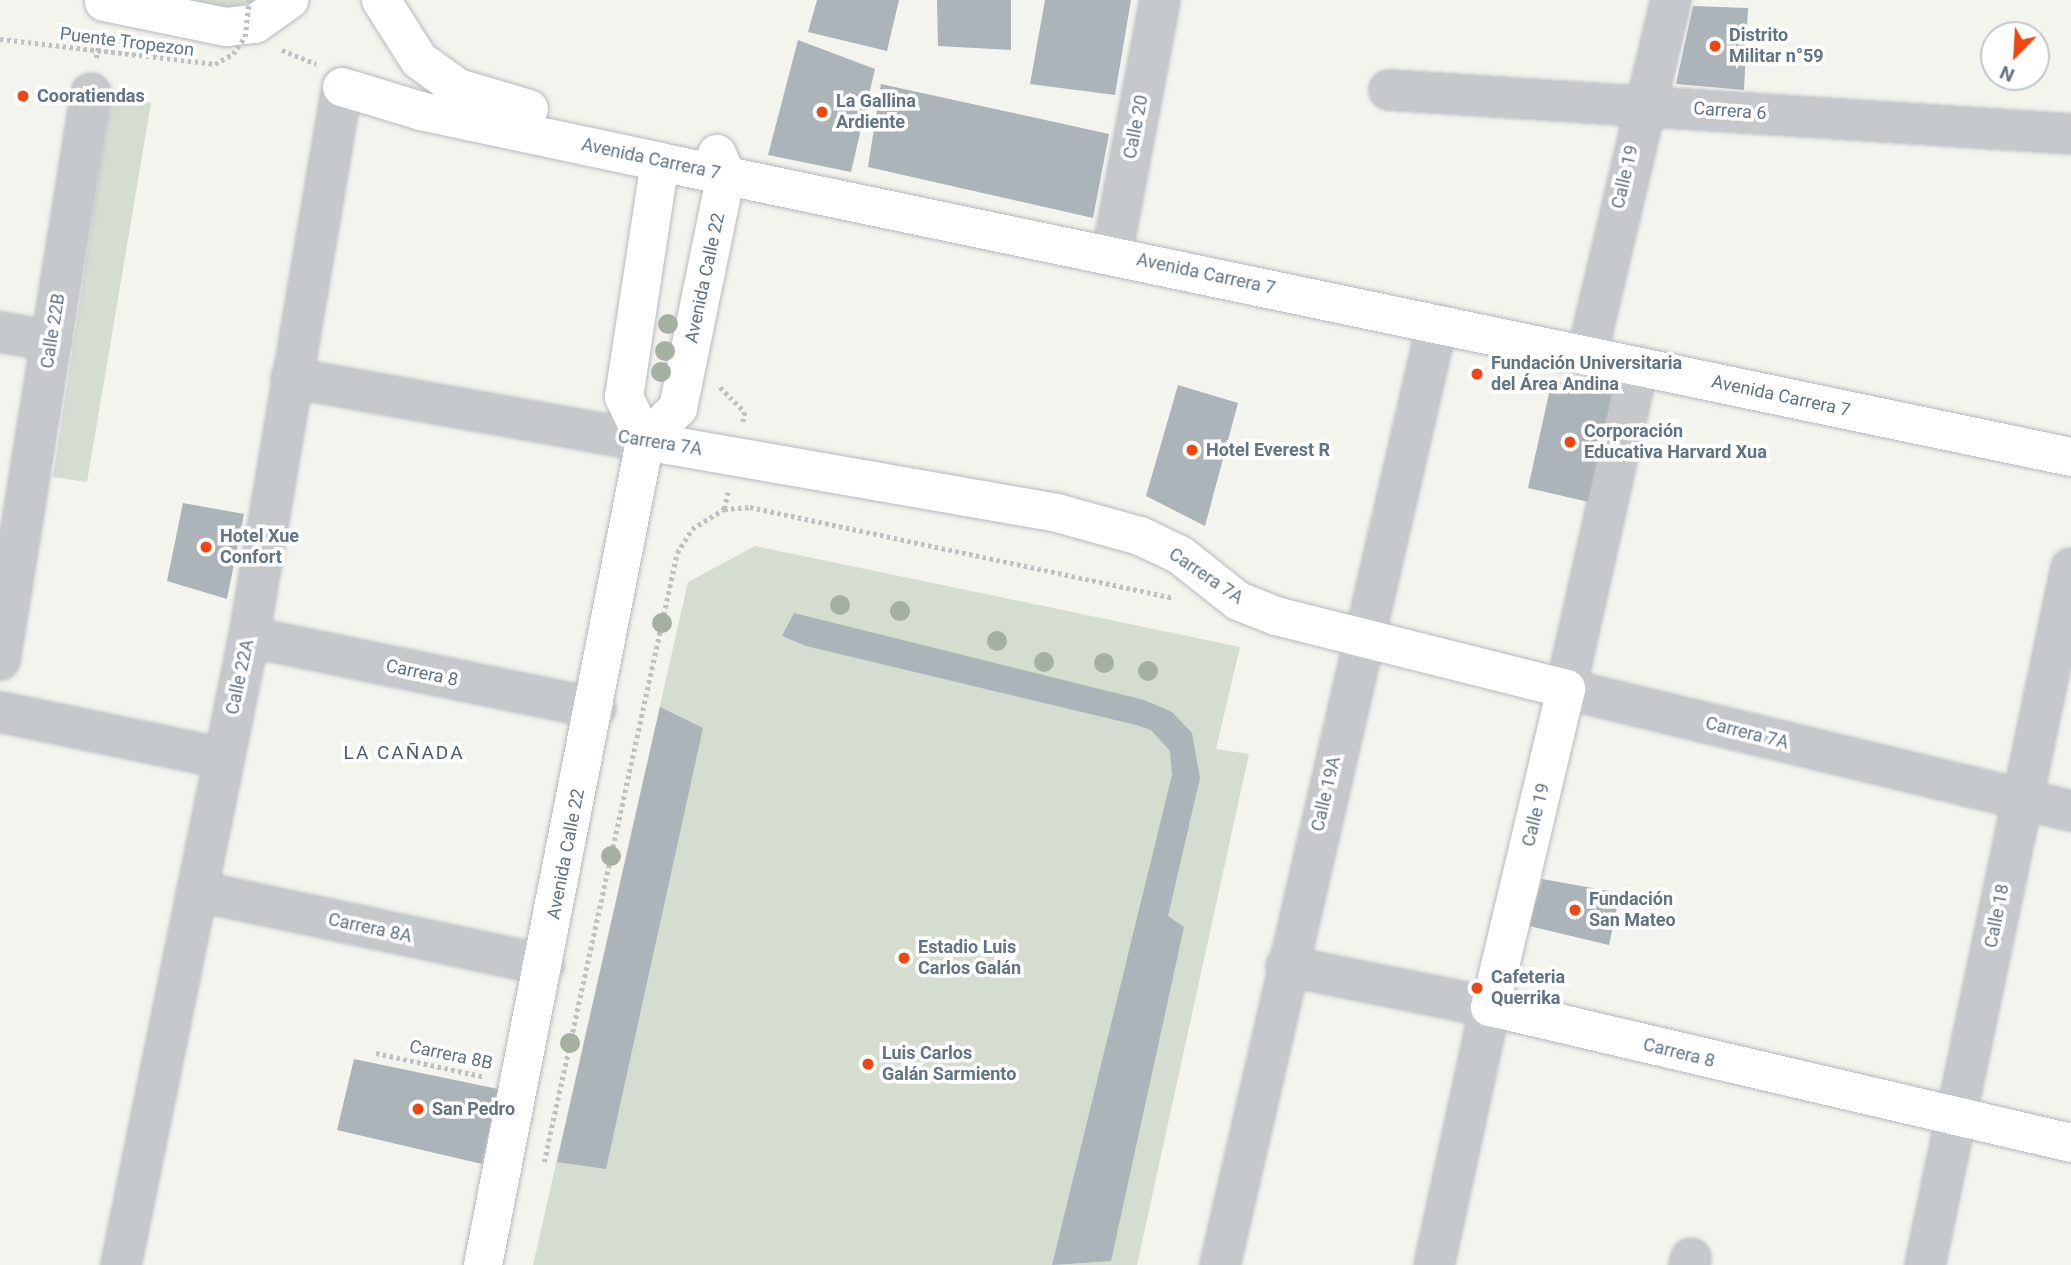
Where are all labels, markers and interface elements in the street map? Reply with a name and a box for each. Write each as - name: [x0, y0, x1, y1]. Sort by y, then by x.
- north arrow: [1980, 21, 2050, 91]
- street label: Puente Tropezon: [58, 23, 196, 61]
- place label: Distrito Militar n°59: [1729, 25, 1824, 68]
- marker: Distrito Militar n°59: [1707, 38, 1723, 54]
- text: N: [1996, 61, 2018, 87]
- place label: Cooratiendas: [37, 85, 145, 107]
- marker: Cooratiendas: [15, 88, 31, 104]
- place label: La Gallina Ardiente: [836, 91, 916, 134]
- street label: Calle 20: [1119, 93, 1153, 161]
- street label: Carrera 6: [1693, 98, 1767, 124]
- marker: La Gallina Ardiente: [814, 104, 830, 120]
- street label: Avenida Carrera 7: [580, 134, 722, 184]
- street label: Calle 19: [1607, 143, 1643, 211]
- street label: Avenida Calle 22: [681, 211, 729, 345]
- street label: Avenida Carrera 7: [1135, 249, 1277, 299]
- street label: Calle 22B: [36, 292, 70, 370]
- place label: Fundación Universitaria del Área Andina: [1491, 353, 1682, 396]
- marker: Fundación Universitaria del Área Andina: [1469, 366, 1485, 382]
- street label: Avenida Carrera 7: [1710, 371, 1852, 421]
- place label: Corporación Educativa Harvard Xua: [1584, 421, 1767, 464]
- street label: Carrera 7A: [616, 426, 704, 460]
- marker: Corporación Educativa Harvard Xua: [1562, 434, 1578, 450]
- place label: Hotel Everest R: [1206, 439, 1330, 461]
- marker: Hotel Everest R: [1184, 442, 1200, 458]
- place label: Hotel Xue Confort: [220, 526, 299, 568]
- marker: Hotel Xue Confort: [198, 539, 214, 555]
- street label: Carrera 7A: [1165, 543, 1247, 609]
- street label: Calle 22A: [222, 637, 258, 717]
- street label: Carrera 8: [384, 655, 460, 691]
- street label: Carrera 7A: [1703, 712, 1791, 754]
- district label: LA CAÑADA: [345, 742, 463, 764]
- street label: Calle 19A: [1307, 754, 1345, 834]
- street label: Calle 19: [1518, 781, 1554, 849]
- street label: Avenida Calle 22: [543, 787, 589, 921]
- street label: Calle 18: [1980, 882, 2014, 950]
- place label: Fundación San Mateo: [1589, 889, 1676, 932]
- marker: Fundación San Mateo: [1567, 902, 1583, 918]
- street label: Carrera 8A: [326, 909, 414, 947]
- place label: Estadio Luis Carlos Galán: [918, 937, 1021, 979]
- marker: Estadio Luis Carlos Galán: [896, 950, 912, 966]
- place label: Cafeteria Querrika: [1491, 967, 1565, 1010]
- marker: Cafeteria Querrika: [1469, 980, 1485, 996]
- street label: Carrera 8: [1641, 1034, 1717, 1072]
- street label: Carrera 8B: [407, 1036, 495, 1074]
- place label: Luis Carlos Galán Sarmiento: [882, 1043, 1016, 1086]
- marker: Luis Carlos Galán Sarmiento: [860, 1056, 876, 1072]
- place label: San Pedro: [432, 1098, 515, 1120]
- marker: San Pedro: [410, 1101, 426, 1117]

